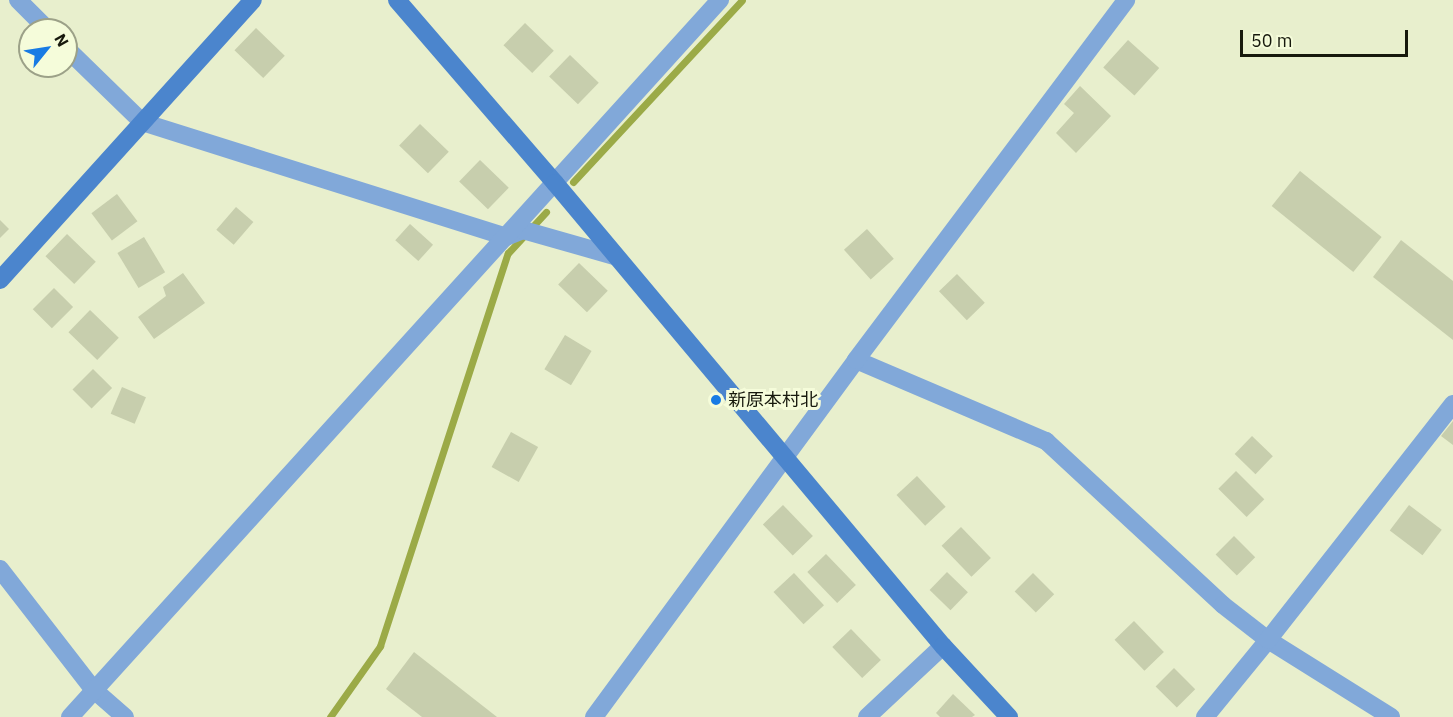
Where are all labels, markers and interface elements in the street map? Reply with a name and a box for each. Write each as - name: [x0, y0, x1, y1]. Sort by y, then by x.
- north arrow: [18, 18, 78, 78]
- scale bar: [1243, 18, 1411, 56]
- text: 50 m: [1251, 29, 1293, 52]
- text: N: [50, 30, 73, 50]
- place label: 新原本村北: [728, 389, 818, 411]
- marker: 新原本村北: [709, 393, 723, 407]

